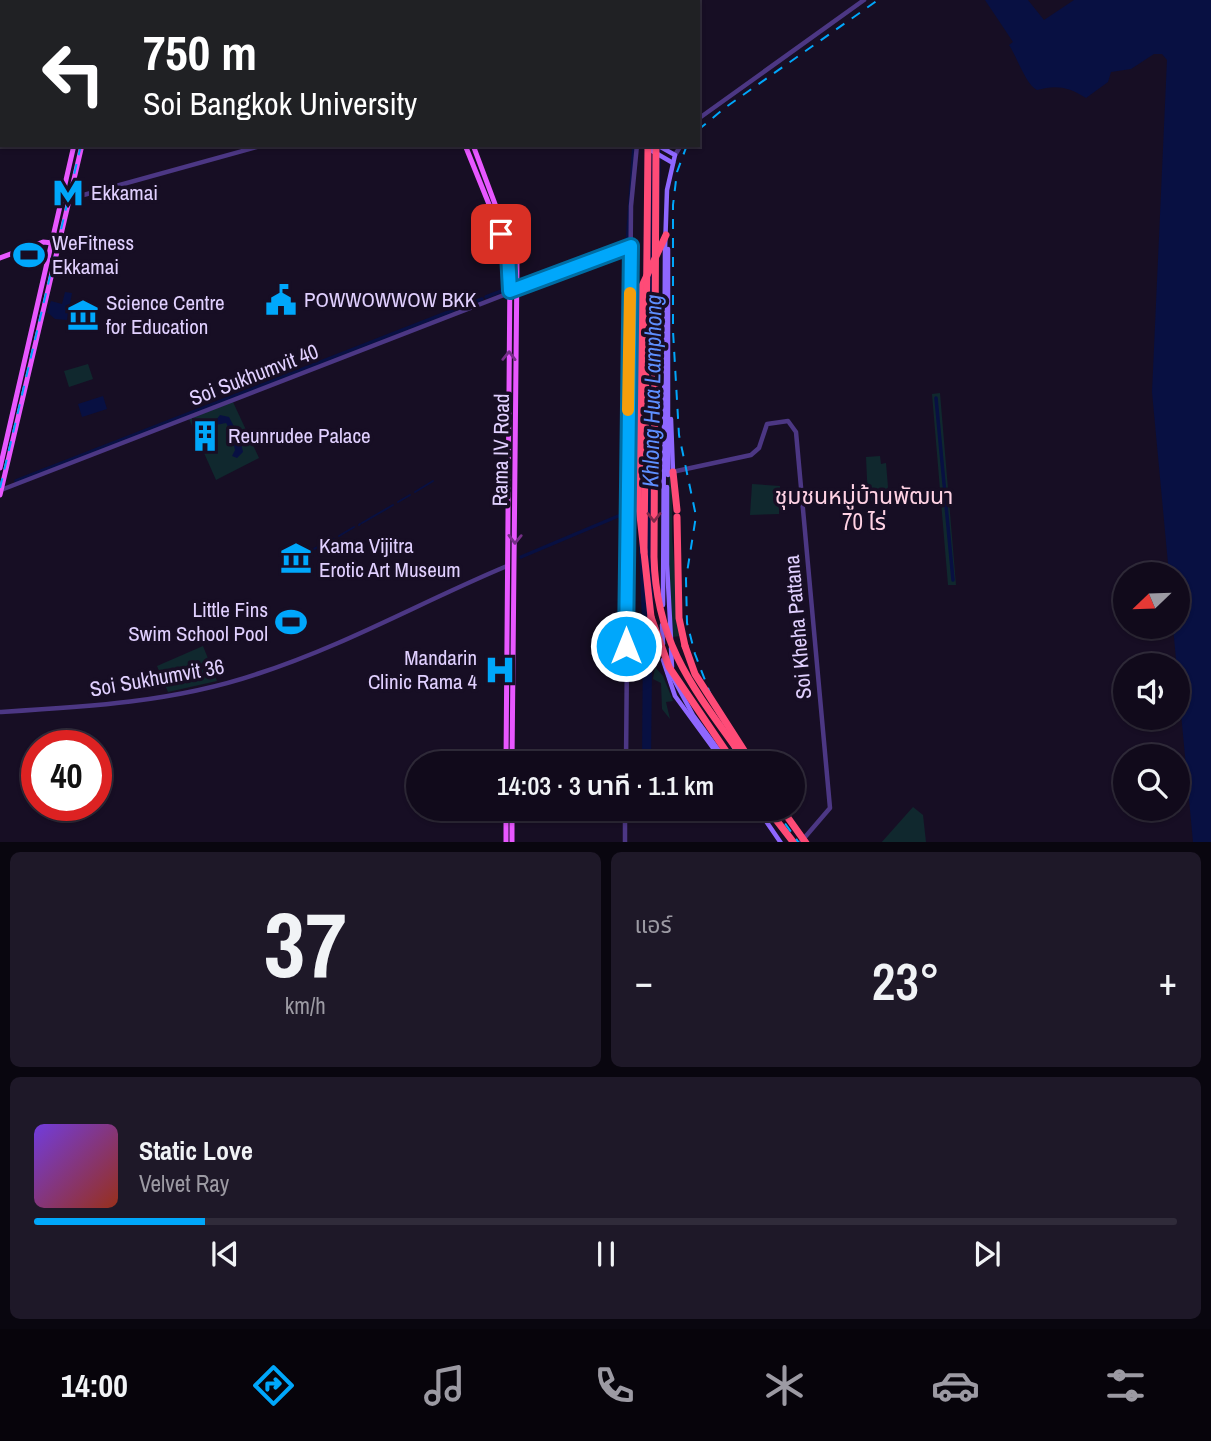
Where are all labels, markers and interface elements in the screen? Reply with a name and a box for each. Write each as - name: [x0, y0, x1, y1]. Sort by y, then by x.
- text: 750 m: [143, 19, 257, 85]
- icon: left: [28, 28, 119, 119]
- text: Soi Bangkok University: [143, 82, 417, 125]
- metro station icon: Ekkamai: [51, 176, 85, 210]
- place label: Ekkamai: [91, 178, 158, 207]
- pin: [471, 204, 531, 264]
- icon: arrive: [482, 215, 520, 253]
- place label: WeFitness Ekkamai: [52, 228, 134, 281]
- sports icon: WeFitness Ekkamai: [12, 238, 46, 272]
- public building icon: POWWOWWOW BKK: [264, 283, 298, 317]
- place label: POWWOWWOW BKK: [304, 285, 477, 314]
- place label: Science Centre for Education: [106, 288, 225, 341]
- water label: Khlong Hua Lamphong: [634, 294, 669, 488]
- museum icon: Science Centre for Education: [66, 298, 100, 332]
- street label: Soi Sukhumvit 40: [185, 337, 322, 412]
- one-way arrow: [501, 350, 517, 361]
- street label: Rama IV Road: [485, 393, 516, 507]
- building icon: Reunrudee Palace: [188, 419, 222, 453]
- place label: Reunrudee Palace: [228, 421, 371, 450]
- district label: ชุมชนหมู่บ้านพัฒนา 70 ไร่: [775, 480, 953, 537]
- one-way arrow: [646, 512, 662, 523]
- place label: Kama Vijitra Erotic Art Museum: [319, 531, 461, 584]
- one-way arrow: [507, 534, 523, 544]
- museum icon: Kama Vijitra Erotic Art Museum: [279, 541, 313, 575]
- street label: Soi Kheha Pattana: [777, 553, 818, 700]
- north arrow: [1113, 562, 1190, 639]
- map controls: [1113, 562, 1190, 821]
- place label: Little Fins Swim School Pool: [128, 595, 268, 648]
- sports icon: Little Fins Swim School Pool: [274, 605, 308, 639]
- position arrow: [589, 609, 663, 683]
- place label: Mandarin Clinic Rama 4: [368, 643, 477, 696]
- street label: Soi Sukhumvit 36: [87, 651, 226, 704]
- hospital icon: Mandarin Clinic Rama 4: [483, 653, 517, 687]
- button: sound: [1113, 653, 1190, 730]
- speed limit sign: 40: [21, 730, 112, 821]
- button: search: [1113, 744, 1190, 821]
- text: 14:03 · 3 นาที · 1.1 km: [497, 768, 714, 803]
- text: 37: [264, 883, 347, 1005]
- text: แอร์: [635, 909, 672, 940]
- text: 23°: [872, 946, 940, 1016]
- text: −: [635, 956, 653, 1007]
- text: +: [1159, 956, 1177, 1007]
- text: km/h: [285, 990, 326, 1021]
- text: Static Love: [139, 1133, 253, 1168]
- text: Velvet Ray: [139, 1168, 229, 1199]
- icon: previous: [206, 1235, 244, 1273]
- icon: pause: [587, 1235, 625, 1273]
- icon: next: [968, 1235, 1006, 1273]
- icon: directions: [249, 1361, 298, 1410]
- icon: music: [420, 1361, 469, 1410]
- icon: phone: [590, 1361, 639, 1410]
- icon: climate: [760, 1361, 809, 1410]
- icon: car: [931, 1361, 980, 1410]
- icon: filters: [1101, 1361, 1150, 1410]
- text: 14:00: [61, 1364, 128, 1407]

